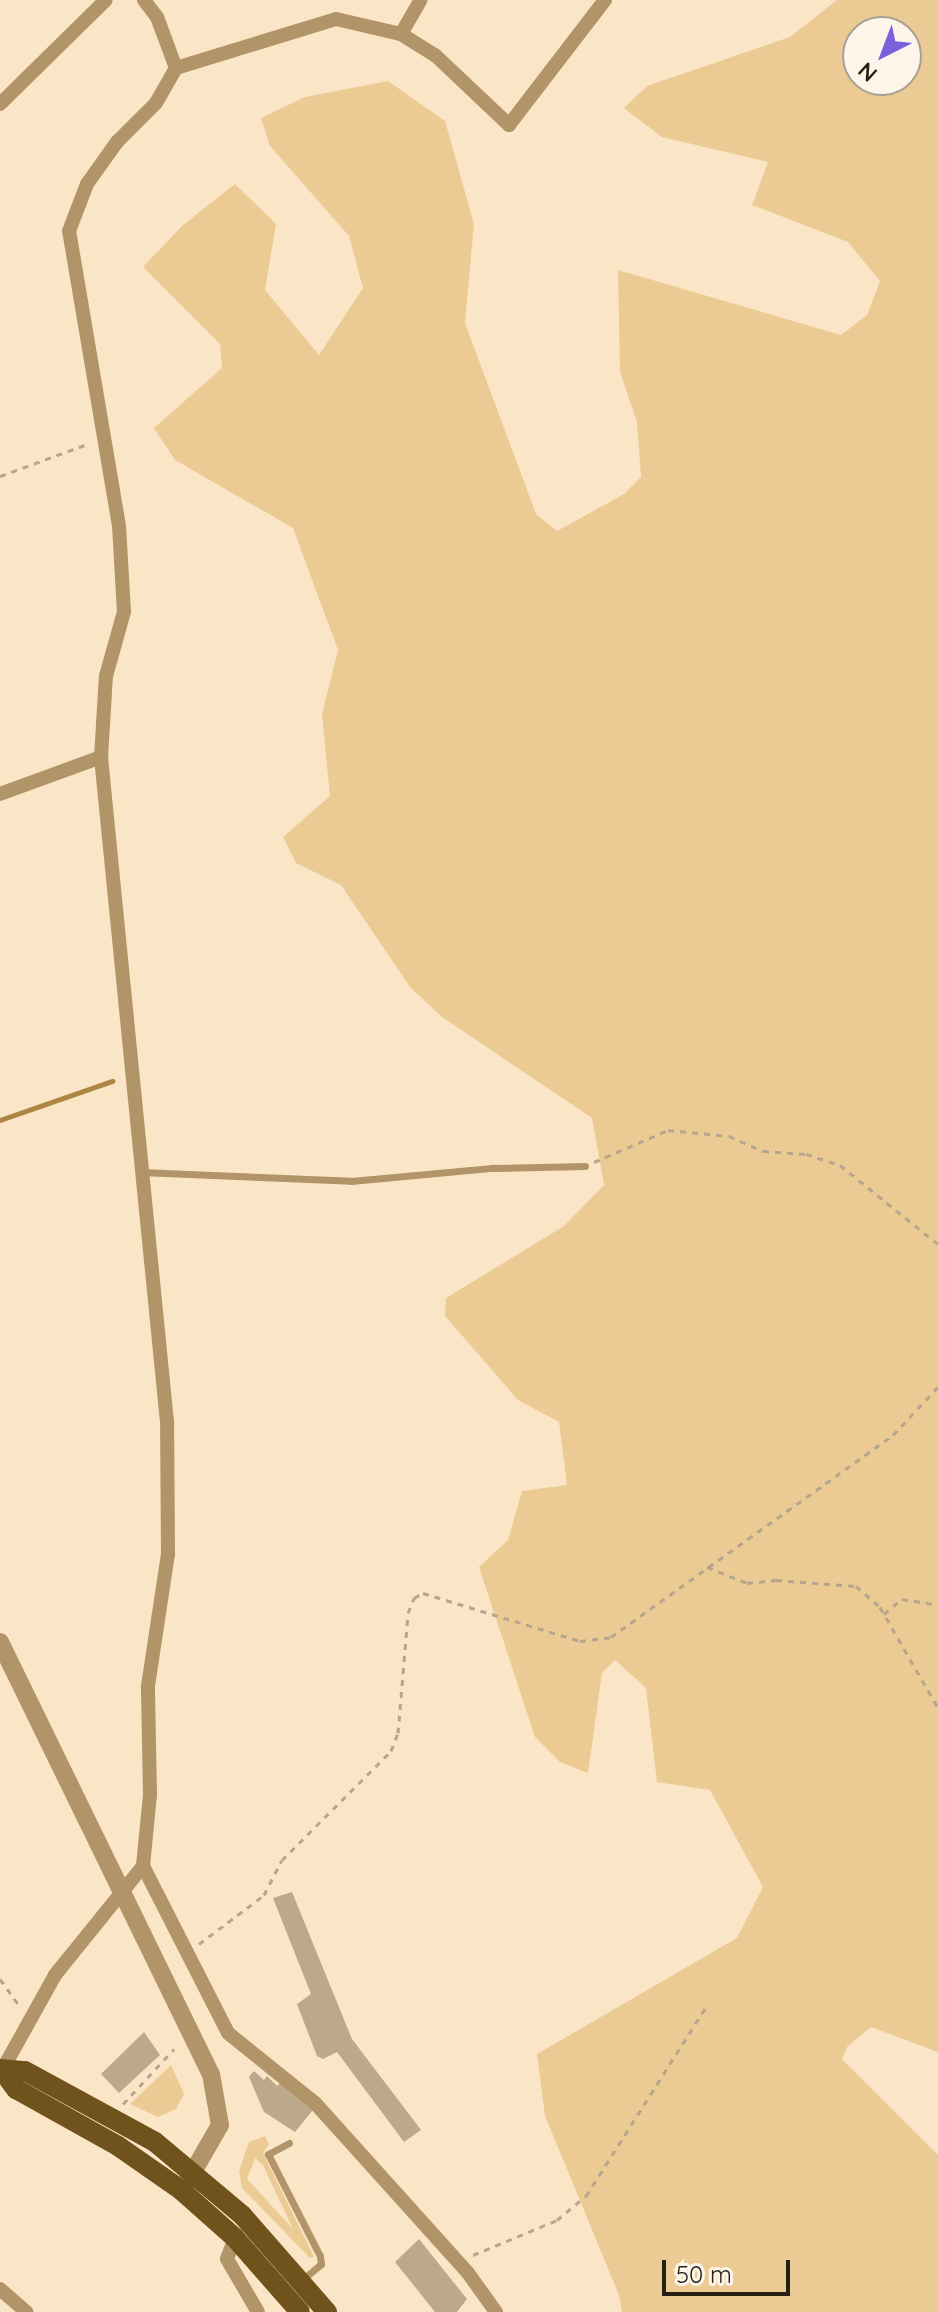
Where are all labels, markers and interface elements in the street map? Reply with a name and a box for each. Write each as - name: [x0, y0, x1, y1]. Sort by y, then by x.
- north arrow: [842, 16, 922, 96]
- text: N: [852, 57, 883, 88]
- scale bar: [666, 2244, 794, 2294]
- text: 50 m: [676, 2259, 732, 2289]

